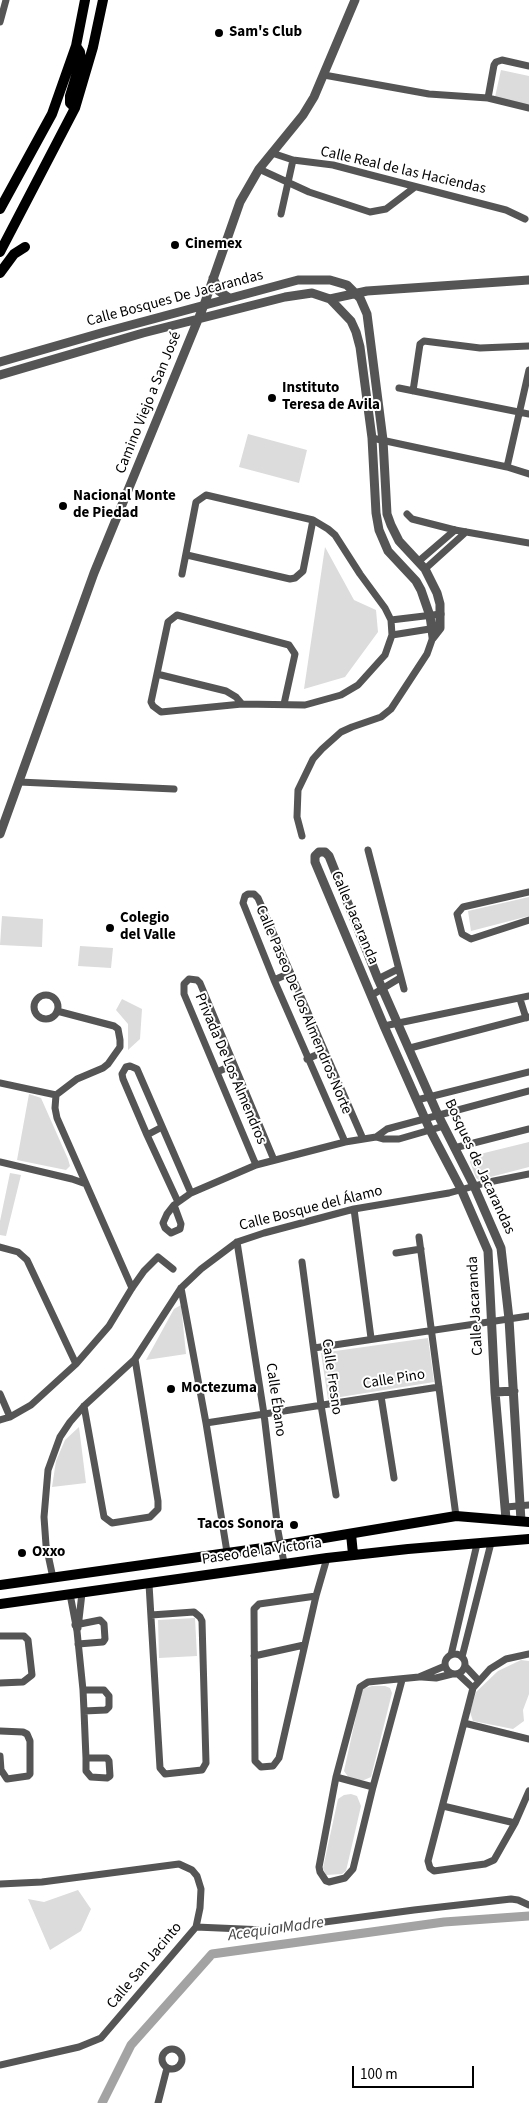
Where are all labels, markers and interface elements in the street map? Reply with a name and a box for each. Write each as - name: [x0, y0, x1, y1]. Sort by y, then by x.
- place label: Sam's Club: [229, 24, 302, 42]
- marker: Sam's Club: [213, 27, 225, 39]
- street label: Calle Real de las Haciendas: [318, 143, 488, 199]
- place label: Cinemex: [185, 236, 242, 254]
- marker: Cinemex: [169, 239, 181, 251]
- street label: Calle Bosques De Jacarandas: [85, 267, 265, 331]
- street label: Camino Viejo a San José: [112, 329, 186, 477]
- place label: Instituto Teresa de Avila: [282, 380, 380, 415]
- marker: Instituto Teresa de Avila: [266, 392, 278, 404]
- place label: Nacional Monte de Piedad: [73, 488, 176, 523]
- marker: Nacional Monte de Piedad: [57, 500, 69, 512]
- street label: Calle Jacaranda: [326, 869, 382, 967]
- street label: Calle Paseo De Los Almendros Norte: [251, 903, 355, 1117]
- place label: Colegio del Valle: [120, 910, 176, 945]
- marker: Colegio del Valle: [104, 922, 116, 934]
- street label: Privada De Los Almendros: [190, 991, 270, 1147]
- street label: Bosques de Jacarandas: [440, 1097, 518, 1237]
- street label: Calle Bosque del Álamo: [237, 1182, 385, 1236]
- street label: Calle Jacaranda: [464, 1256, 488, 1356]
- street label: Calle Fresno: [317, 1338, 345, 1416]
- street label: Calle Ébano: [261, 1362, 289, 1438]
- street label: Calle Pino: [362, 1366, 426, 1394]
- place label: Moctezuma: [181, 1380, 257, 1398]
- marker: Moctezuma: [165, 1383, 177, 1395]
- place label: Tacos Sonora: [197, 1516, 284, 1534]
- marker: Tacos Sonora: [288, 1519, 300, 1531]
- street label: Paseo de la Victoria: [201, 1535, 323, 1569]
- place label: Oxxo: [32, 1544, 65, 1562]
- marker: Oxxo: [16, 1547, 28, 1559]
- water label: Acequia Madre: [227, 1914, 325, 1946]
- street label: Calle San Jacinto: [104, 1919, 186, 2013]
- scale bar: [354, 2056, 476, 2088]
- text: 100 m: [360, 2064, 398, 2085]

